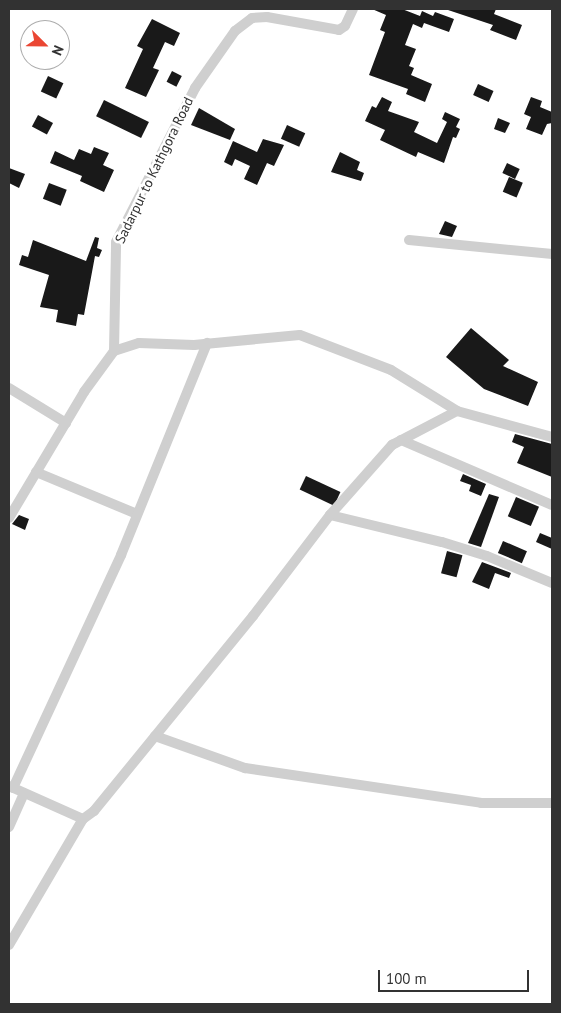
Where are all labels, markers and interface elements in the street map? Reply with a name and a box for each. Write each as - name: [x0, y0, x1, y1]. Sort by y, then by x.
- north arrow: [20, 20, 70, 70]
- text: N: [48, 43, 68, 58]
- street label: Sadarpur to Kathgora Road: [111, 94, 197, 246]
- scale bar: [381, 960, 532, 992]
- text: 100 m: [386, 969, 427, 988]

